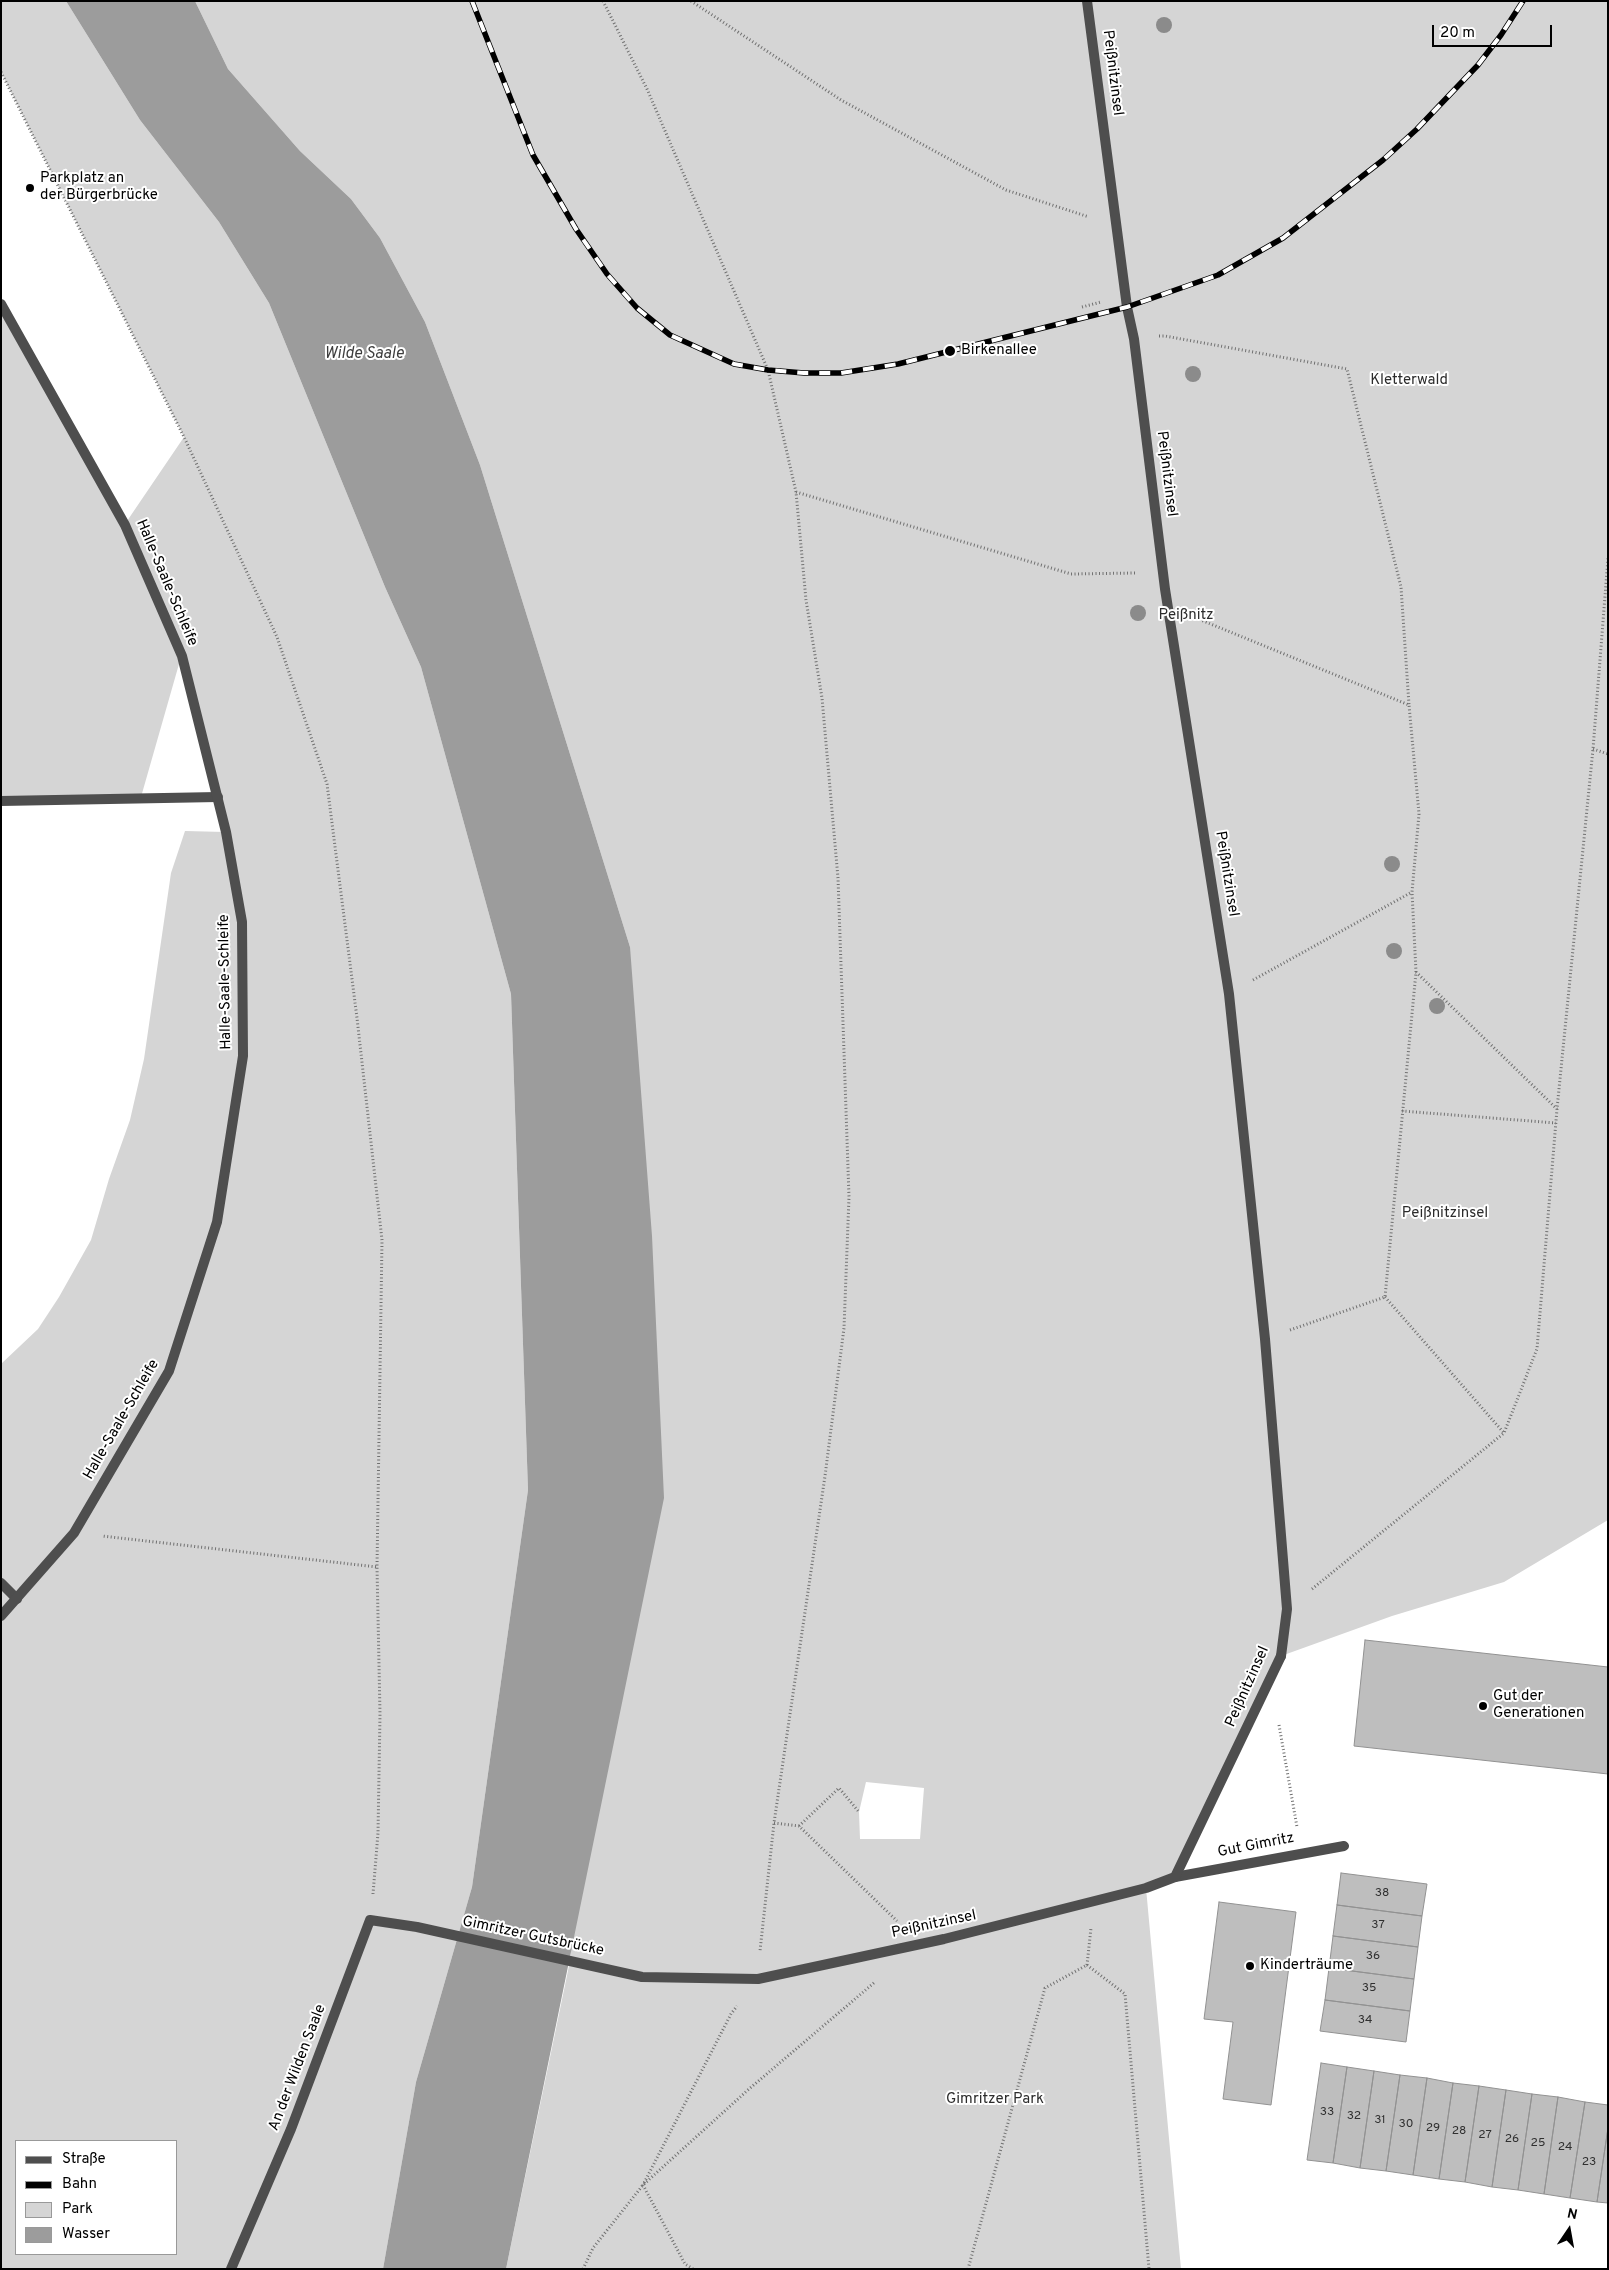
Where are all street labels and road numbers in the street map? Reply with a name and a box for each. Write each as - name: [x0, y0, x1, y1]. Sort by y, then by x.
- street label: Peißnitzinsel: [1098, 29, 1126, 117]
- street label: Peißnitzinsel: [1152, 430, 1180, 518]
- street label: Halle-Saale-Schleife: [131, 517, 201, 649]
- street label: Peißnitzinsel: [1210, 830, 1242, 918]
- street label: Halle-Saale-Schleife: [216, 914, 236, 1050]
- street label: Halle-Saale-Schleife: [80, 1357, 164, 1483]
- street label: Peißnitzinsel: [1222, 1644, 1274, 1730]
- street label: Gut Gimritz: [1216, 1830, 1296, 1862]
- street label: Peißnitzinsel: [890, 1907, 978, 1943]
- street label: Gimritzer Gutsbrücke: [461, 1913, 605, 1961]
- street label: An der Wilden Saale: [266, 2002, 330, 2134]

